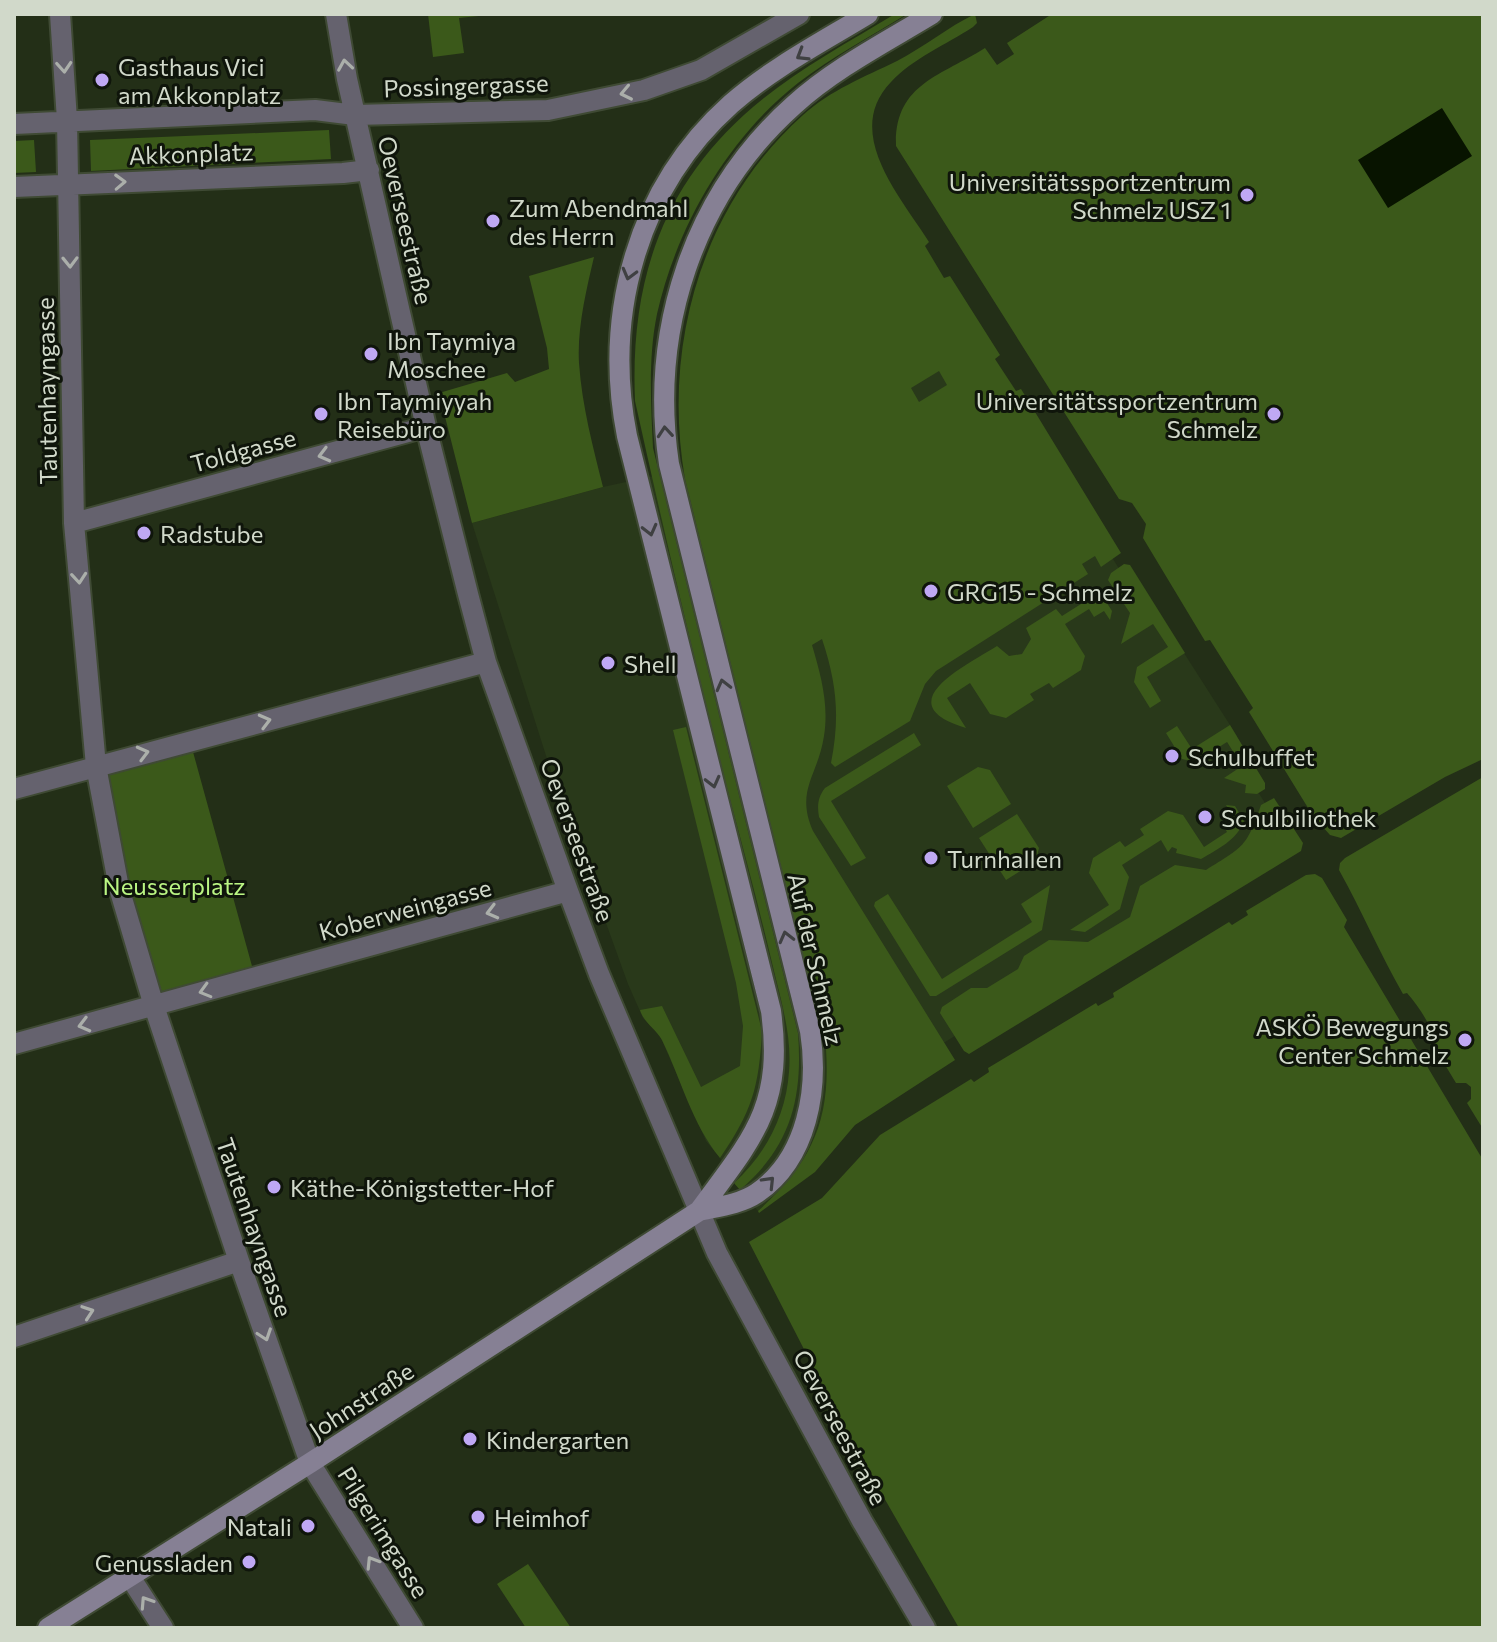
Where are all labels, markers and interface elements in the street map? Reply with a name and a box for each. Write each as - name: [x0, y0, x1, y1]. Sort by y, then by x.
- one-way arrow: [796, 45, 811, 60]
- place label: Gasthaus Vici am Akkonplatz: [118, 52, 281, 109]
- one-way arrow: [337, 58, 354, 71]
- one-way arrow: [55, 61, 72, 74]
- street label: Possingergasse: [383, 68, 549, 102]
- marker: Gasthaus Vici am Akkonplatz: [93, 71, 111, 89]
- one-way arrow: [620, 84, 633, 101]
- street label: Oeverseestraße: [373, 133, 439, 307]
- street label: Akkonplatz: [128, 136, 254, 170]
- place label: Universitätssportzentrum Schmelz USZ 1: [949, 167, 1231, 224]
- one-way arrow: [114, 174, 127, 191]
- marker: Universitätssportzentrum Schmelz USZ 1: [1238, 186, 1256, 204]
- place label: Zum Abendmahl des Herrn: [509, 193, 688, 250]
- marker: Zum Abendmahl des Herrn: [484, 212, 502, 230]
- one-way arrow: [61, 256, 78, 269]
- one-way arrow: [621, 267, 638, 281]
- street label: Tautenhayngasse: [30, 297, 62, 485]
- place label: Ibn Taymiya Moschee: [387, 326, 516, 383]
- marker: Ibn Taymiya Moschee: [362, 345, 380, 363]
- place label: Ibn Taymiyyah Reisebüro: [337, 386, 492, 443]
- place label: Universitätssportzentrum Schmelz: [976, 386, 1258, 443]
- marker: Ibn Taymiyyah Reisebüro: [312, 405, 330, 423]
- marker: Universitätssportzentrum Schmelz: [1265, 405, 1283, 423]
- street label: Toldgasse: [187, 422, 299, 478]
- one-way arrow: [657, 425, 674, 438]
- one-way arrow: [317, 446, 331, 462]
- place label: Radstube: [160, 519, 263, 548]
- one-way arrow: [641, 522, 658, 536]
- marker: Radstube: [135, 524, 153, 542]
- one-way arrow: [70, 572, 87, 585]
- place label: GRG15 - Schmelz: [947, 577, 1133, 606]
- marker: GRG15 - Schmelz: [922, 582, 940, 600]
- place label: Shell: [624, 649, 677, 678]
- marker: Shell: [599, 654, 617, 672]
- one-way arrow: [716, 678, 733, 692]
- one-way arrow: [258, 713, 272, 730]
- place label: Schulbuffet: [1188, 742, 1315, 771]
- one-way arrow: [135, 746, 149, 763]
- marker: Schulbuffet: [1163, 747, 1181, 765]
- street label: Oeverseestraße: [535, 754, 621, 926]
- one-way arrow: [704, 775, 721, 788]
- place label: Schulbiliothek: [1221, 803, 1376, 832]
- marker: Schulbiliothek: [1196, 808, 1214, 826]
- place label: Turnhallen: [947, 844, 1062, 873]
- marker: Turnhallen: [922, 849, 940, 867]
- street label: Auf der Schmelz: [782, 870, 850, 1048]
- park label: Neusserplatz: [103, 871, 245, 900]
- street label: Koberweingasse: [316, 872, 494, 946]
- one-way arrow: [486, 903, 500, 919]
- one-way arrow: [779, 931, 796, 944]
- one-way arrow: [198, 982, 212, 999]
- place label: ASKÖ Bewegungs Center Schmelz: [1255, 1012, 1449, 1069]
- one-way arrow: [77, 1015, 91, 1032]
- marker: ASKÖ Bewegungs Center Schmelz: [1456, 1031, 1474, 1049]
- street label: Tautenhayngasse: [211, 1134, 299, 1320]
- place label: Käthe-Königstetter-Hof: [290, 1173, 555, 1202]
- one-way arrow: [759, 1177, 774, 1191]
- marker: Käthe-Königstetter-Hof: [265, 1178, 283, 1196]
- one-way arrow: [81, 1305, 94, 1321]
- one-way arrow: [255, 1327, 271, 1341]
- street label: Oeverseestraße: [788, 1344, 894, 1510]
- street label: Johnstraße: [303, 1356, 419, 1444]
- place label: Kindergarten: [486, 1425, 629, 1454]
- marker: Kindergarten: [461, 1430, 479, 1448]
- street label: Pilgerimgasse: [332, 1461, 436, 1603]
- place label: Heimhof: [494, 1503, 590, 1532]
- marker: Heimhof: [469, 1508, 487, 1526]
- place label: Natali: [227, 1512, 292, 1541]
- marker: Natali: [299, 1517, 317, 1535]
- place label: Genussladen: [95, 1548, 233, 1577]
- marker: Genussladen: [240, 1553, 258, 1571]
- one-way arrow: [366, 1556, 381, 1571]
- one-way arrow: [141, 1597, 156, 1611]

